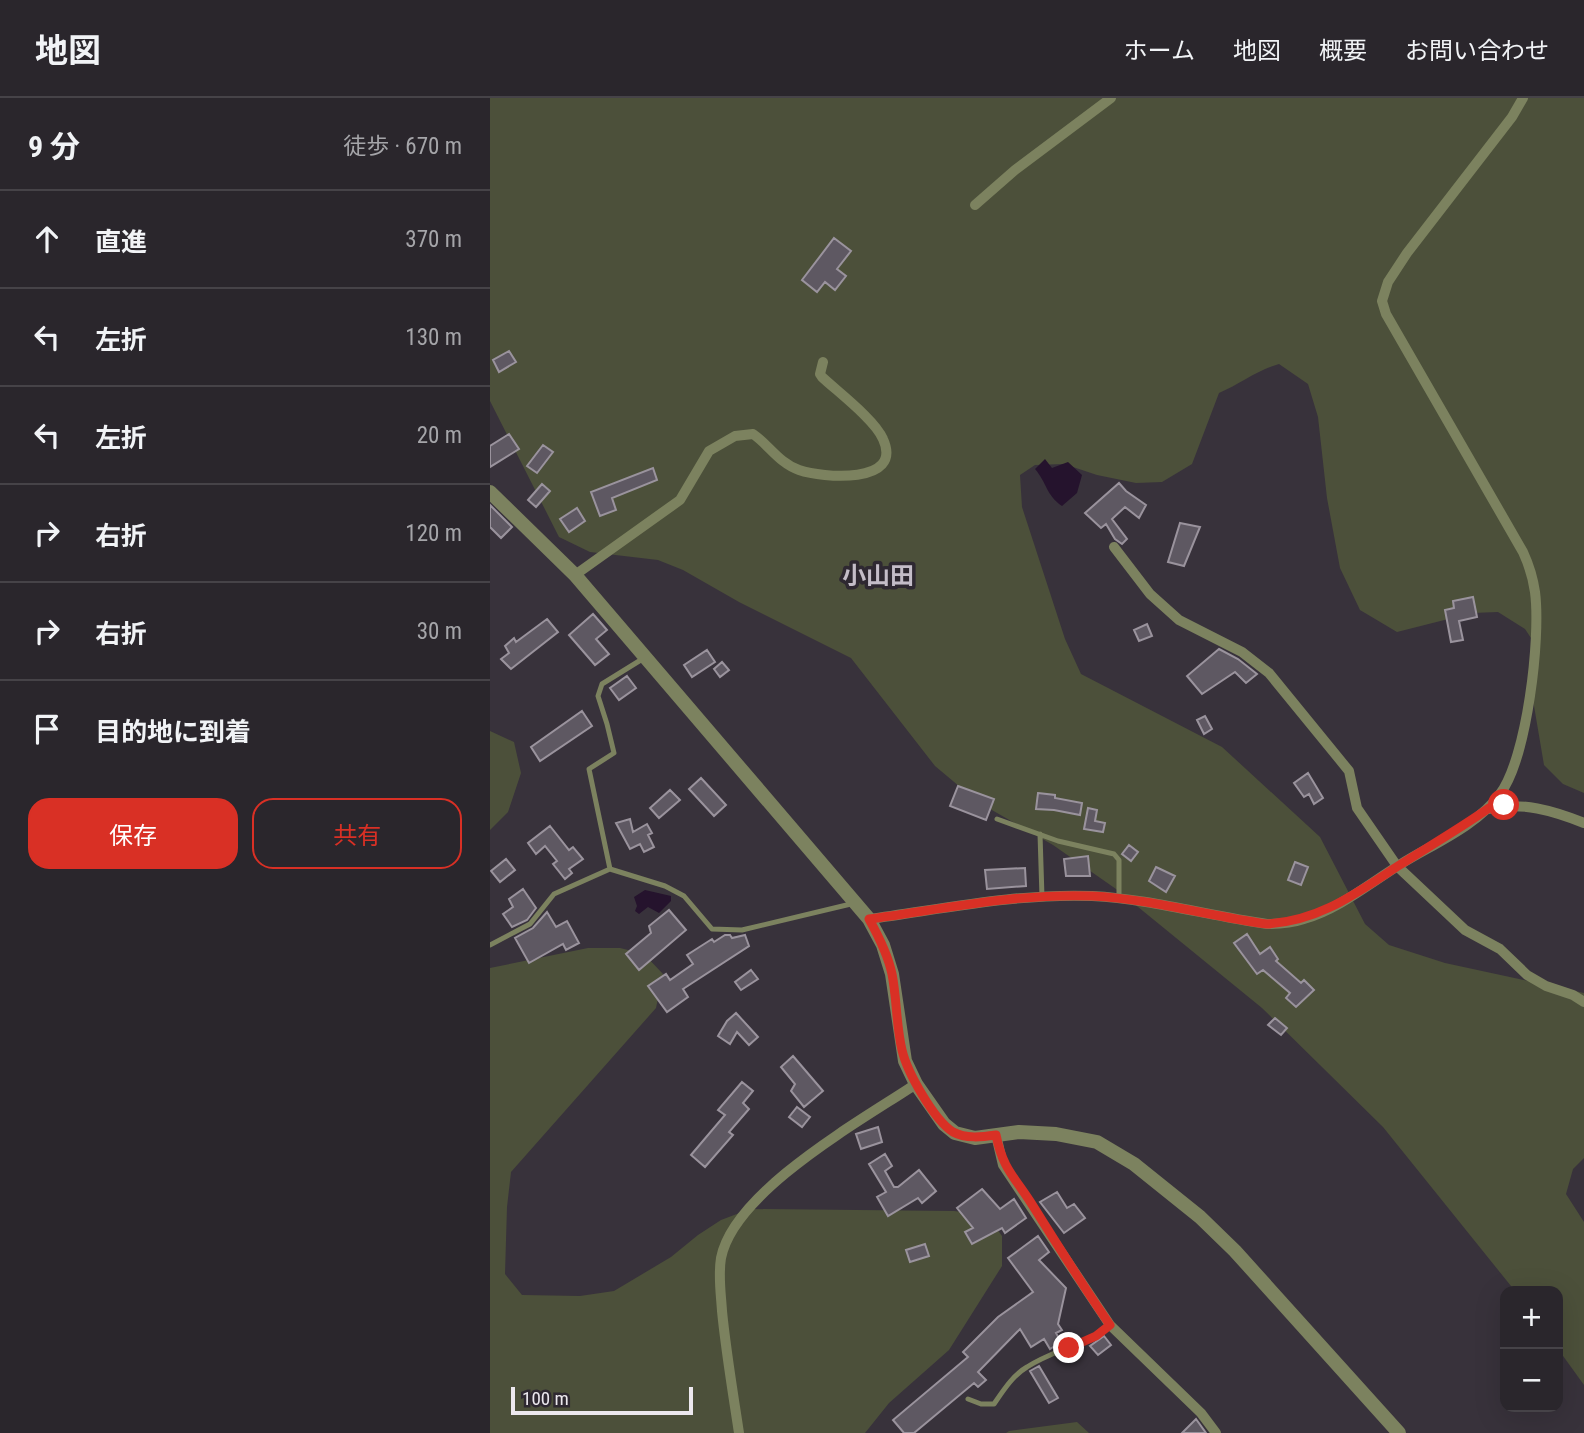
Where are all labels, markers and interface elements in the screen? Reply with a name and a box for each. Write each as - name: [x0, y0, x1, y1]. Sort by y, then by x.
- text: 地図: [35, 31, 101, 70]
- text: ホーム: [1124, 37, 1195, 65]
- text: 地図: [1233, 37, 1281, 65]
- text: 概要: [1319, 37, 1367, 65]
- text: お問い合わせ: [1405, 37, 1549, 65]
- text: 9 分: [28, 129, 80, 164]
- text: 徒歩 · 670 m: [343, 133, 462, 160]
- icon: ahead: [28, 220, 66, 258]
- text: 370 m: [405, 226, 462, 253]
- text: 直進: [95, 227, 147, 257]
- icon: left: [28, 318, 66, 356]
- text: 130 m: [405, 324, 462, 351]
- text: 左折: [95, 325, 147, 355]
- icon: left: [28, 416, 66, 454]
- text: 20 m: [417, 422, 462, 449]
- text: 左折: [95, 423, 147, 453]
- icon: right: [28, 514, 66, 552]
- text: 120 m: [405, 520, 462, 547]
- text: 右折: [95, 521, 147, 551]
- district label: 小山田: [842, 562, 914, 590]
- icon: right: [28, 612, 66, 650]
- text: 30 m: [417, 618, 462, 645]
- text: 右折: [95, 619, 147, 649]
- icon: arrive: [28, 710, 66, 748]
- text: 目的地に到着: [95, 717, 251, 747]
- route start: [1488, 789, 1519, 820]
- button: 保存: [28, 798, 238, 869]
- button: 共有: [252, 798, 462, 869]
- map controls: [1500, 1286, 1563, 1412]
- button: +: [1500, 1286, 1563, 1349]
- route end: [1053, 1332, 1084, 1363]
- button: −: [1500, 1349, 1563, 1412]
- scale bar: [511, 1384, 693, 1416]
- text: 100 m: [522, 1387, 569, 1410]

